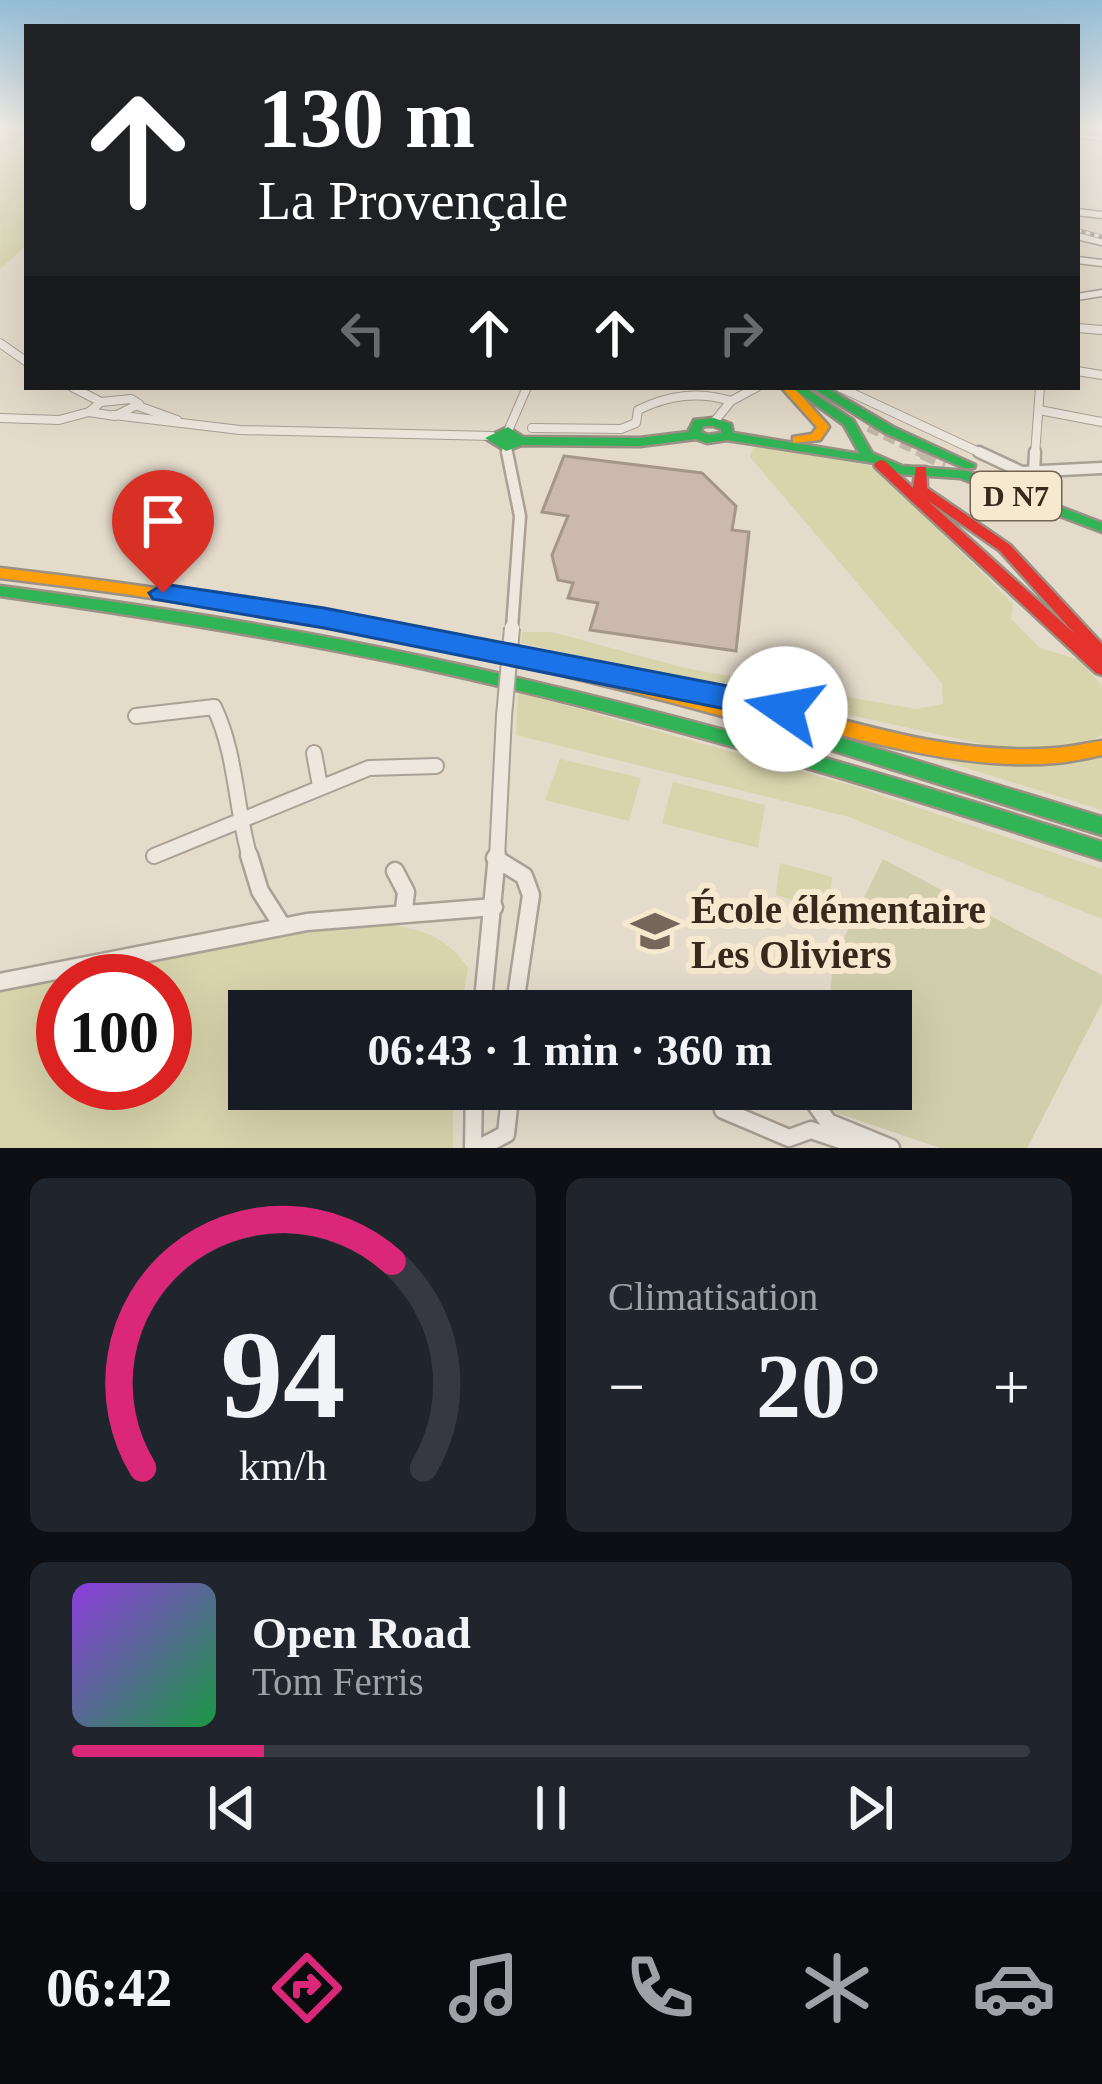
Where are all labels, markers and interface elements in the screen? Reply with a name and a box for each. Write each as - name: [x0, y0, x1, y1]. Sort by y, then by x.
- icon: ahead: [60, 72, 216, 228]
- text: 130 m: [258, 72, 475, 165]
- text: La Provençale: [258, 171, 568, 231]
- icon: left: [330, 300, 396, 366]
- icon: ahead: [456, 300, 522, 366]
- icon: ahead: [582, 300, 648, 366]
- icon: right: [708, 300, 774, 366]
- pin: [112, 470, 214, 593]
- road number: D N7: [971, 472, 1061, 520]
- icon: arrive: [130, 488, 196, 554]
- position arrow: [722, 646, 848, 772]
- place label: École élémentaire Les Oliviers: [691, 888, 986, 976]
- school or university icon: École élémentaire Les Oliviers: [630, 906, 680, 956]
- speed limit sign: 100: [36, 954, 192, 1110]
- text: 06:43 · 1 min · 360 m: [368, 1025, 773, 1075]
- text: Climatisation: [608, 1275, 818, 1318]
- text: 94: [221, 1306, 345, 1444]
- text: 20°: [756, 1337, 882, 1436]
- text: −: [608, 1350, 645, 1423]
- text: +: [993, 1350, 1030, 1423]
- text: km/h: [239, 1442, 327, 1489]
- text: Open Road: [252, 1608, 471, 1658]
- text: Tom Ferris: [252, 1660, 424, 1703]
- icon: previous: [199, 1775, 265, 1841]
- icon: pause: [518, 1775, 584, 1841]
- icon: next: [837, 1775, 903, 1841]
- icon: directions: [265, 1946, 349, 2030]
- icon: music: [442, 1946, 526, 2030]
- icon: phone: [618, 1946, 702, 2030]
- icon: climate: [795, 1946, 879, 2030]
- icon: car: [972, 1946, 1056, 2030]
- text: 06:42: [46, 1958, 172, 2018]

